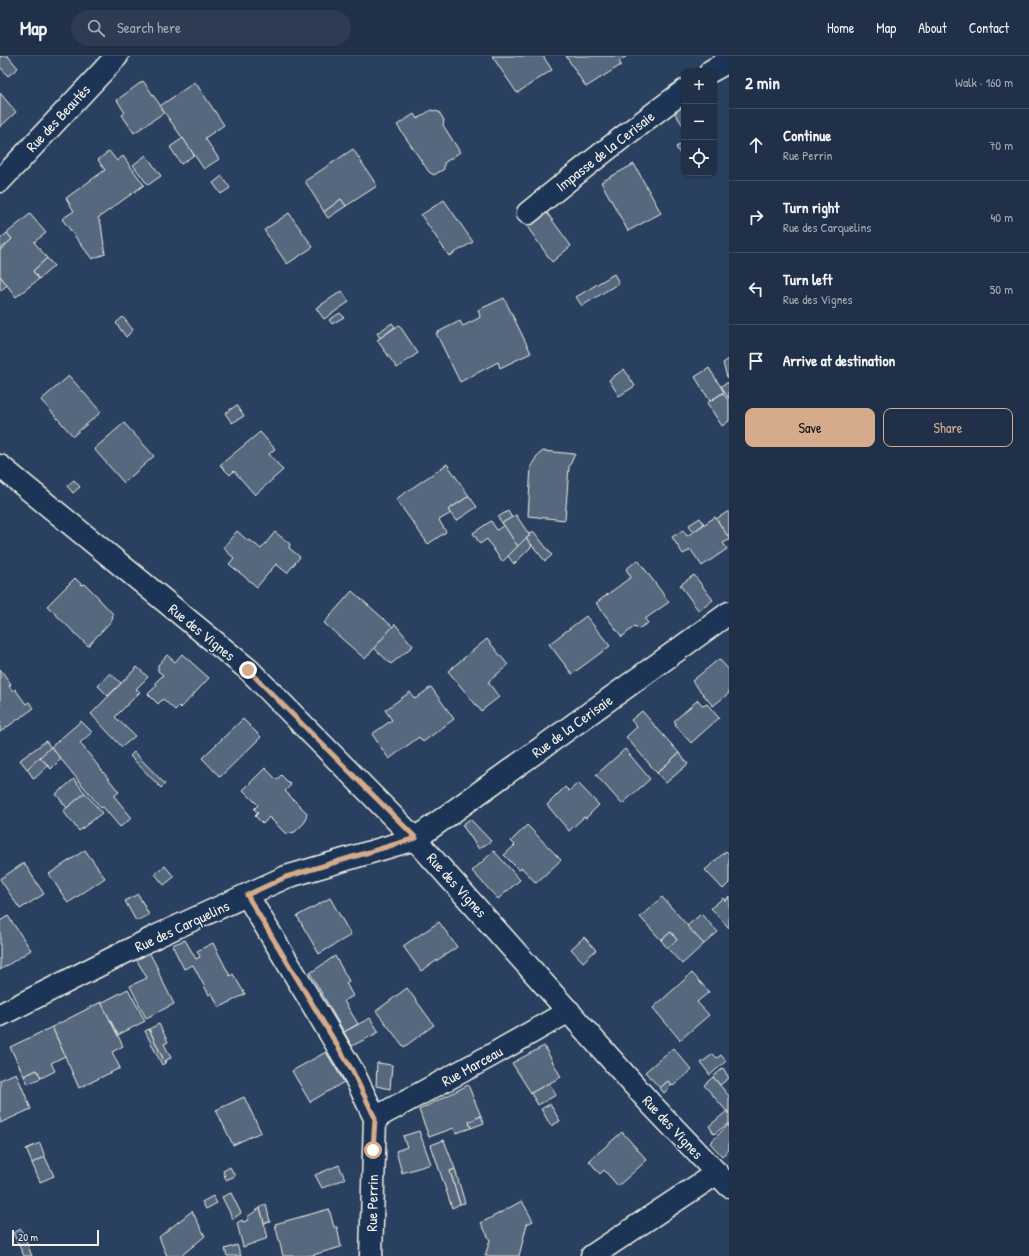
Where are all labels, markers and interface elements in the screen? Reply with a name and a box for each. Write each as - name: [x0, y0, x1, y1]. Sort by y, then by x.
- search box: [71, 10, 351, 46]
- text: Map: [20, 15, 47, 41]
- icon: search: [85, 17, 107, 39]
- text: Search here: [117, 17, 181, 38]
- text: Home: [827, 18, 854, 37]
- text: Map: [876, 18, 896, 37]
- text: About: [918, 18, 947, 37]
- text: Contact: [969, 18, 1009, 37]
- map controls: [681, 68, 717, 176]
- button: +: [681, 68, 717, 104]
- text: 2 min: [745, 71, 780, 94]
- text: Walk · 160 m: [955, 73, 1013, 91]
- street label: Rue des Beautés: [21, 79, 95, 156]
- button: −: [681, 104, 717, 140]
- street label: Impasse de la Cerisaie: [551, 106, 659, 196]
- text: Continue: [783, 125, 831, 146]
- icon: ahead: [745, 134, 767, 156]
- text: 70 m: [989, 136, 1013, 154]
- button: locate: [681, 140, 717, 176]
- text: Rue Perrin: [783, 146, 833, 164]
- text: Turn right: [783, 197, 839, 218]
- icon: right: [745, 206, 767, 228]
- text: 40 m: [990, 208, 1013, 226]
- text: Rue des Carquelins: [783, 218, 871, 236]
- text: Turn left: [783, 269, 833, 290]
- icon: left: [745, 278, 767, 300]
- text: 50 m: [990, 280, 1013, 298]
- text: Rue des Vignes: [783, 290, 853, 308]
- icon: arrive: [745, 350, 767, 372]
- text: Arrive at destination: [783, 350, 895, 371]
- button: Save: [745, 408, 875, 447]
- button: Share: [883, 408, 1013, 447]
- street label: Rue des Vignes: [164, 599, 240, 666]
- route end: [239, 661, 257, 679]
- street label: Rue de la Cerisaie: [527, 690, 617, 762]
- street label: Rue des Vignes: [422, 848, 492, 922]
- street label: Rue des Carquelins: [131, 895, 233, 957]
- street label: Rue Marceau: [438, 1041, 506, 1091]
- street label: Rue des Vignes: [638, 1090, 708, 1164]
- route start: [364, 1141, 382, 1159]
- street label: Rue Perrin: [361, 1174, 383, 1232]
- scale bar: [12, 1228, 99, 1247]
- text: 20 m: [18, 1230, 38, 1244]

